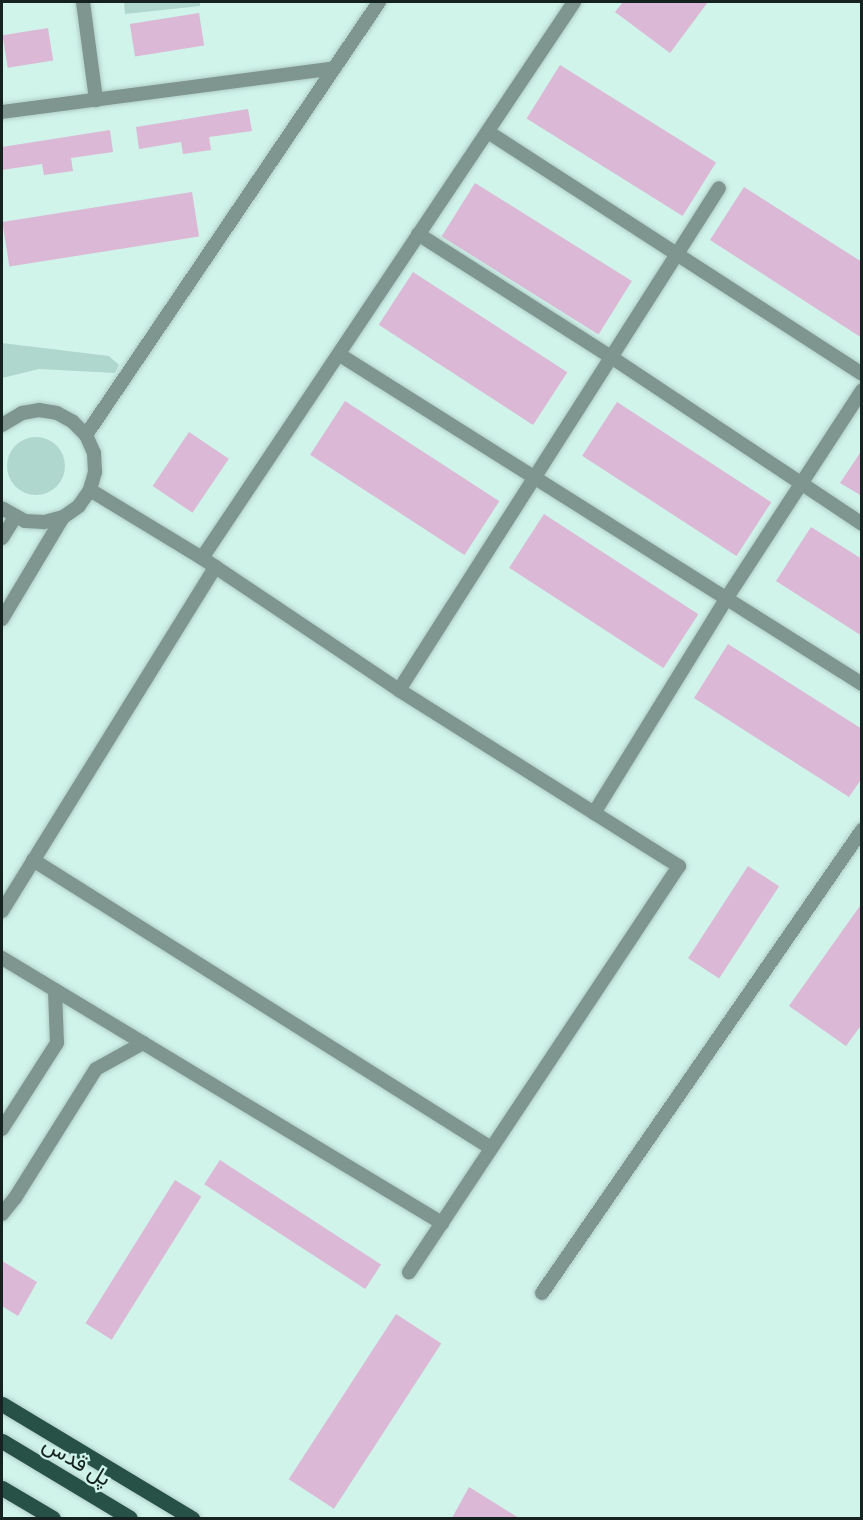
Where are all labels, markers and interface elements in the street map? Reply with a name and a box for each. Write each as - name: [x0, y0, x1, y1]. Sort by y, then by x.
- street label: پل قدس: [38, 1430, 116, 1492]

